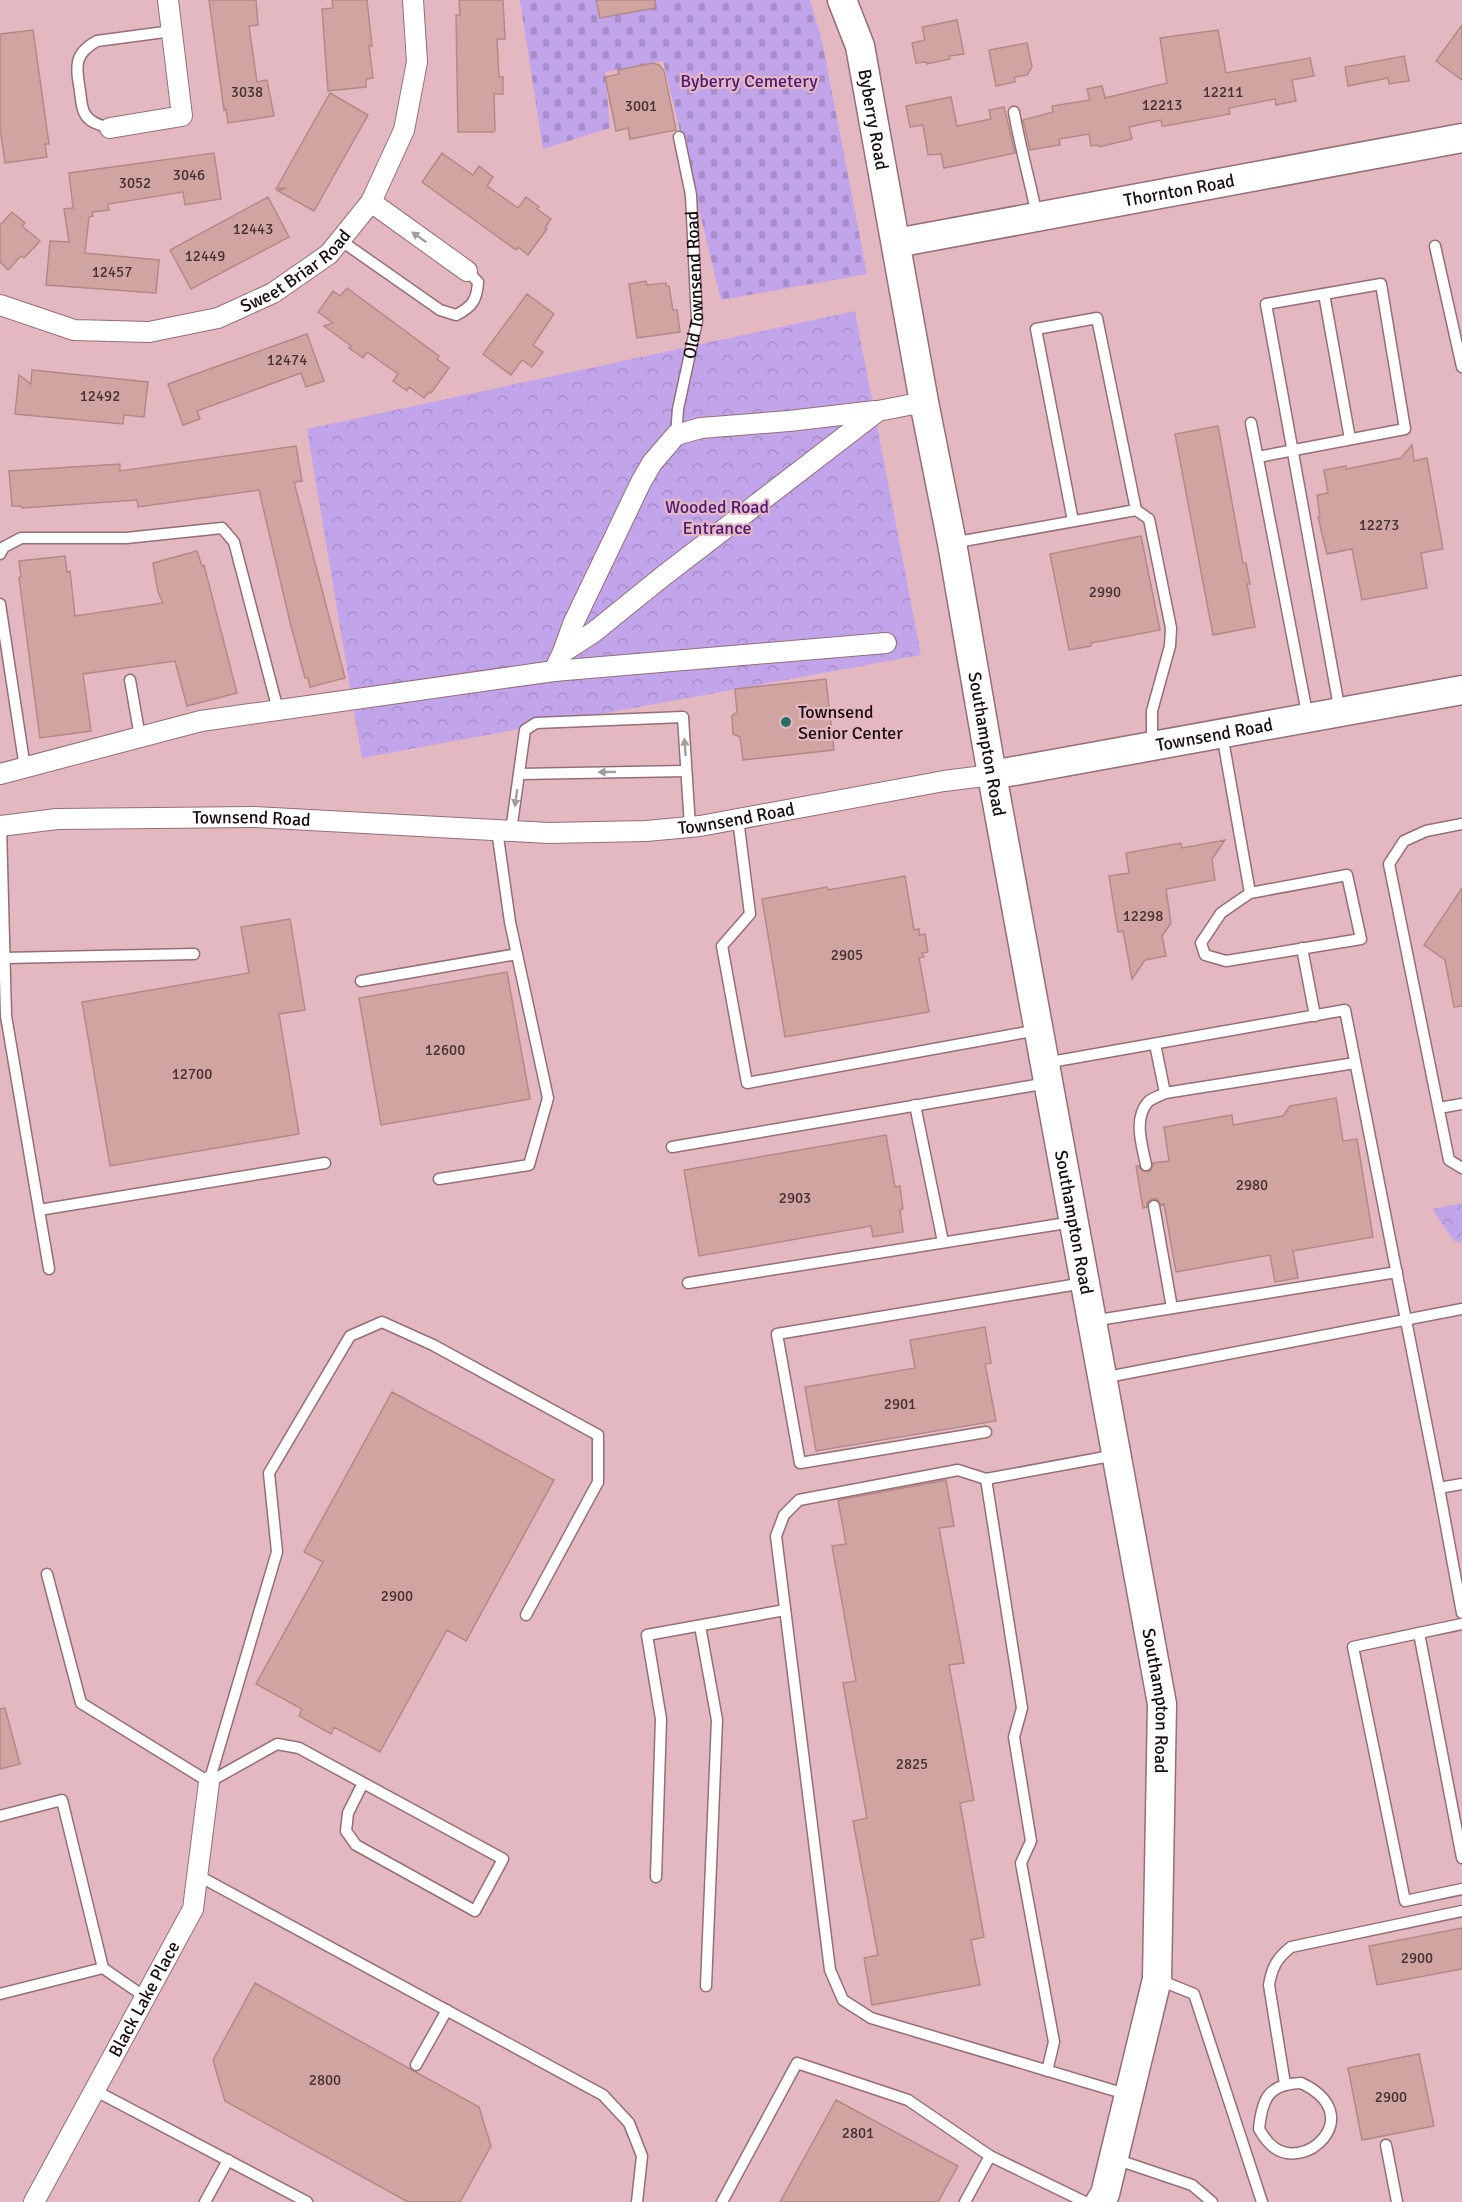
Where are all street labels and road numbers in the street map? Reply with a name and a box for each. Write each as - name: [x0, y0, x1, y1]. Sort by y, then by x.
- street label: Byberry Road: [853, 67, 893, 172]
- street label: Thornton Road: [1122, 169, 1236, 212]
- street label: Old Townsend Road: [678, 210, 708, 361]
- street label: Sweet Briar Road: [237, 225, 356, 317]
- street label: Southampton Road: [963, 670, 1010, 818]
- street label: Townsend Road: [1154, 713, 1275, 756]
- street label: Townsend Road: [677, 798, 796, 839]
- street label: Townsend Road: [192, 806, 311, 831]
- street label: Southampton Road: [1050, 1148, 1098, 1296]
- street label: Southampton Road: [1137, 1626, 1173, 1774]
- street label: Black Lake Place: [104, 1937, 185, 2061]

